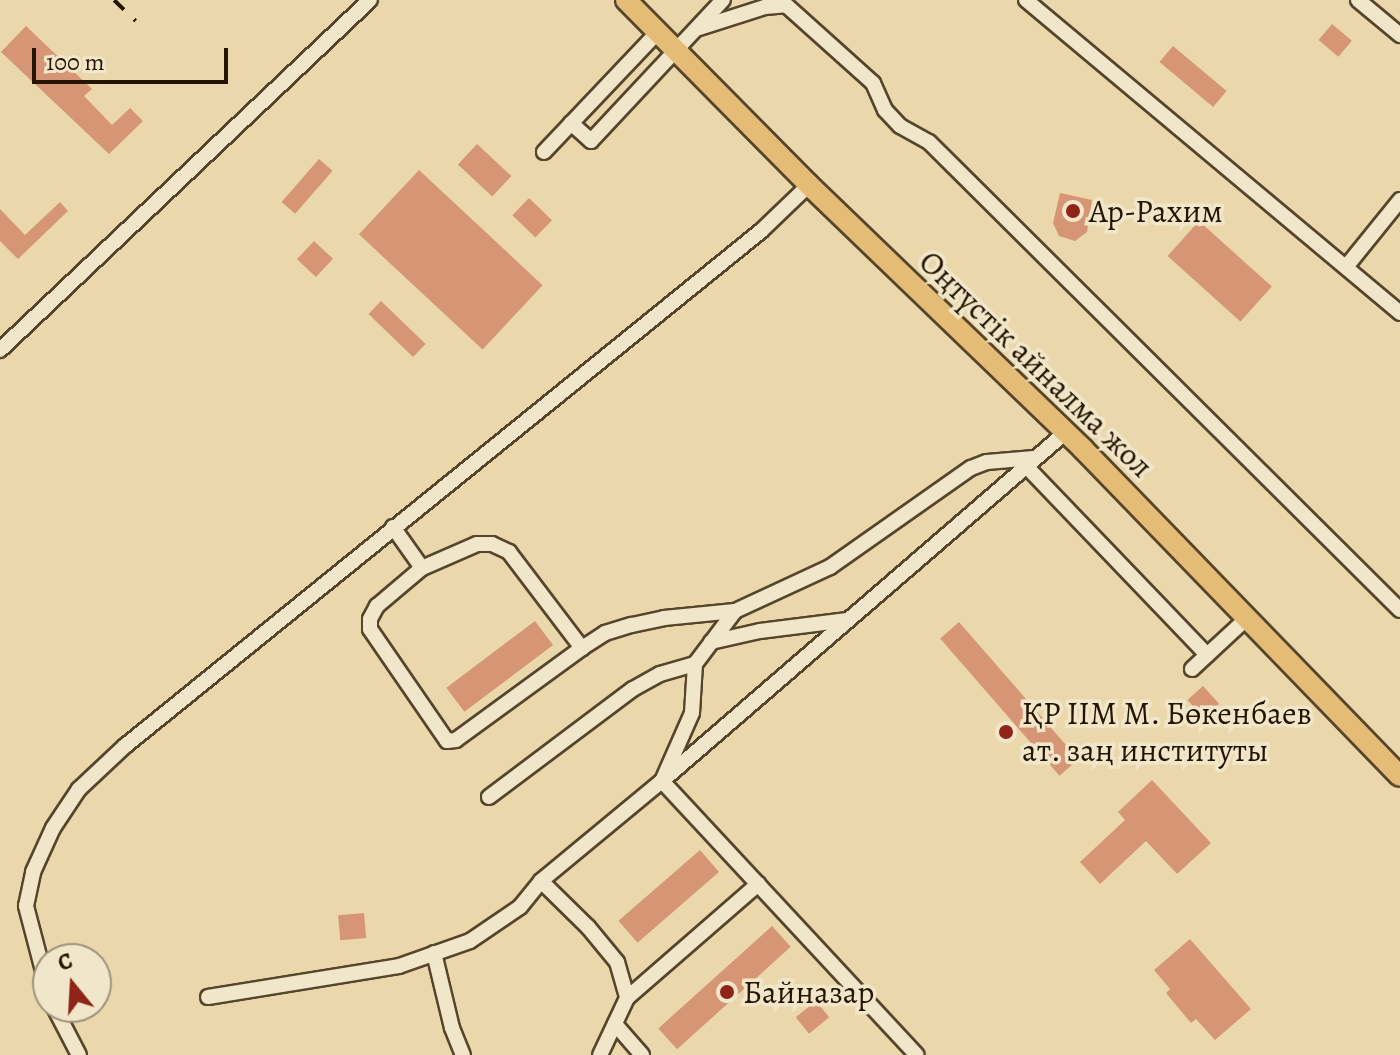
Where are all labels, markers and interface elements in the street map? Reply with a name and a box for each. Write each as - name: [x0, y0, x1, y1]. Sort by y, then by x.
- scale bar: [36, 32, 232, 82]
- text: 100 m: [46, 46, 105, 78]
- place label: Ар-Рахим: [1089, 192, 1223, 230]
- marker: Ар-Рахим: [1064, 202, 1082, 220]
- street label: Оңтүстік айналма жол: [911, 243, 1161, 485]
- place label: ҚР ІІМ М. Бөкенбаев ат. заң институты: [1022, 695, 1312, 770]
- marker: ҚР ІІМ М. Бөкенбаев ат. заң институты: [997, 723, 1015, 741]
- north arrow: [32, 943, 112, 1023]
- text: С: [54, 946, 76, 978]
- place label: Байназар: [743, 973, 874, 1011]
- marker: Байназар: [718, 983, 736, 1001]

